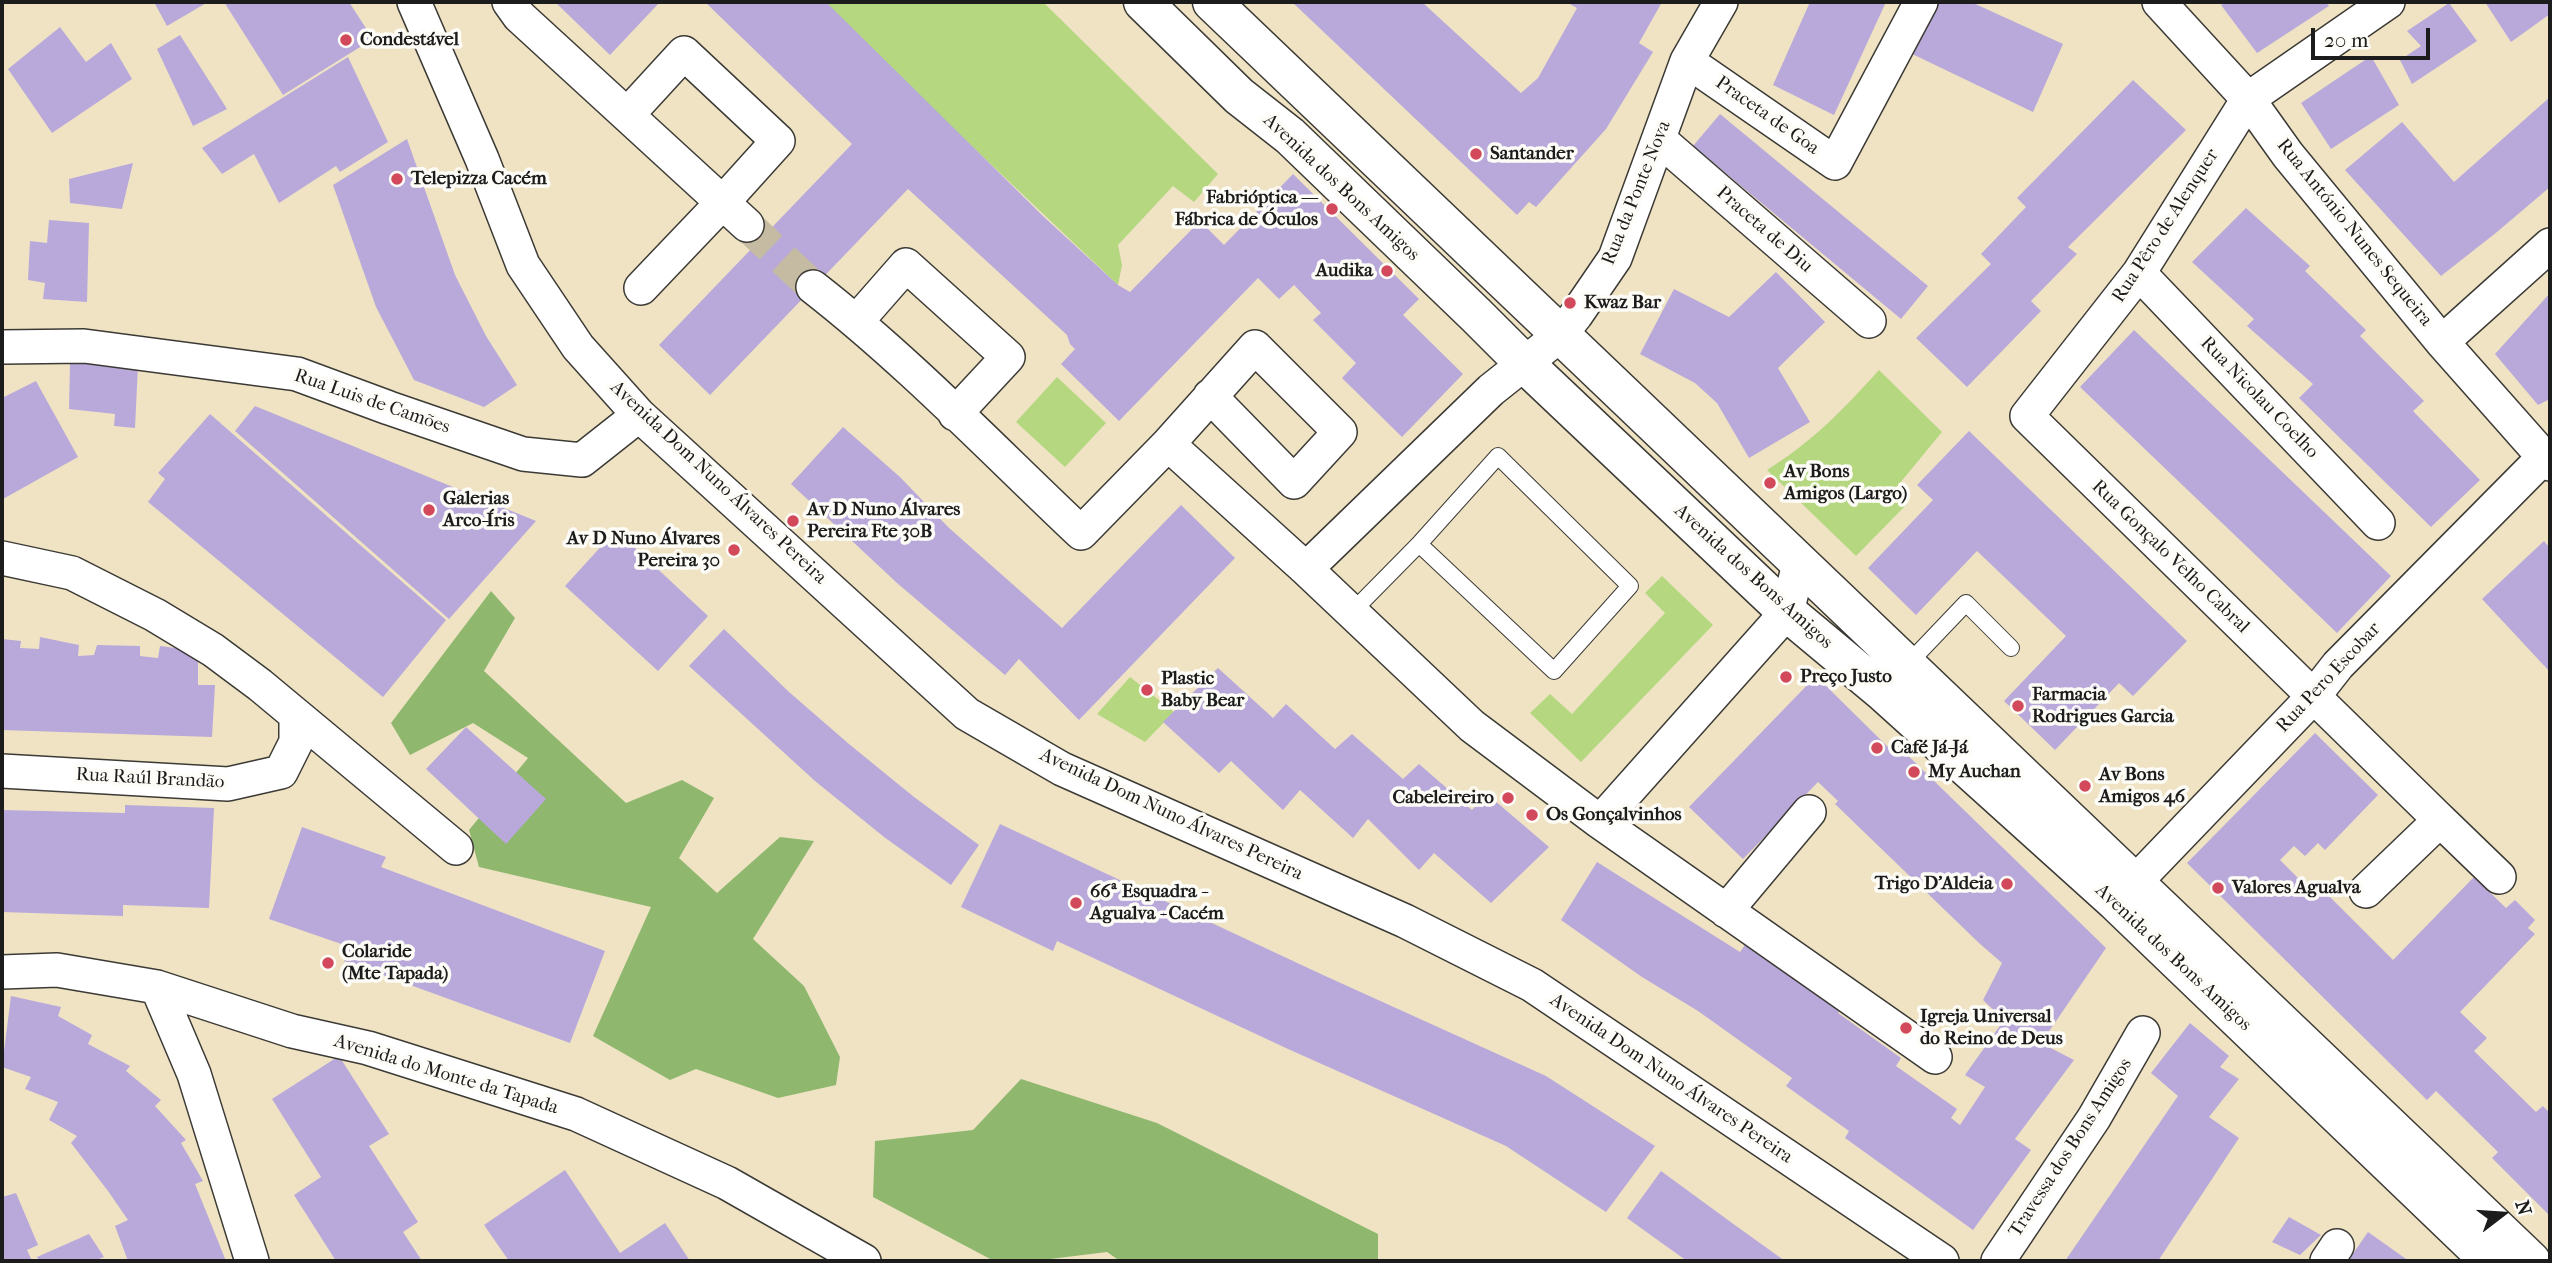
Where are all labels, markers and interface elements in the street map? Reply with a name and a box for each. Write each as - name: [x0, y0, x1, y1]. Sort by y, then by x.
- scale bar: [2314, 14, 2433, 58]
- text: 20 m: [2324, 28, 2368, 52]
- place label: Condestável: [360, 29, 459, 51]
- marker: Condestável: [338, 32, 354, 48]
- street label: Praceta de Goa: [1711, 72, 1823, 160]
- street label: Avenida dos Bons Amigos: [1258, 110, 1424, 266]
- street label: Rua da Ponte Nova: [1598, 118, 1676, 268]
- street label: Rua António Nunes Sequeira: [2271, 135, 2437, 331]
- place label: Santander: [1490, 143, 1574, 165]
- street label: Rua Pêro de Alenquer: [2108, 145, 2224, 307]
- marker: Santander: [1468, 146, 1484, 162]
- place label: Telepizza Cacém: [411, 168, 547, 190]
- marker: Telepizza Cacém: [389, 171, 405, 187]
- street label: Praceta de Diu: [1711, 182, 1817, 278]
- place label: Fabrióptica — Fábrica de Óculos: [1175, 187, 1318, 231]
- marker: Fabrióptica — Fábrica de Óculos: [1324, 201, 1340, 217]
- place label: Audika: [1316, 260, 1373, 282]
- marker: Audika: [1379, 263, 1395, 279]
- place label: Kwaz Bar: [1584, 292, 1661, 314]
- marker: Kwaz Bar: [1562, 295, 1578, 311]
- street label: Rua Nicolau Coelho: [2195, 332, 2323, 464]
- street label: Rua Luis de Camões: [291, 365, 453, 439]
- street label: Avenida Dom Nuno Álvares Pereira: [605, 377, 831, 589]
- place label: Av Bons Amigos (Largo): [1784, 461, 1907, 505]
- marker: Av Bons Amigos (Largo): [1762, 475, 1778, 491]
- street label: Rua Gonçalo Velho Cabral: [2086, 476, 2254, 638]
- place label: Galerias Arco-Íris: [443, 488, 514, 532]
- place label: Av D Nuno Álvares Pereira Fte 30B: [807, 499, 960, 543]
- street label: Avenida dos Bons Amigos: [1669, 500, 1837, 654]
- marker: Galerias Arco-Íris: [421, 502, 437, 518]
- marker: Av D Nuno Álvares Pereira Fte 30B: [785, 513, 801, 529]
- place label: Av D Nuno Álvares Pereira 30: [567, 528, 720, 572]
- marker: Av D Nuno Álvares Pereira 30: [726, 542, 742, 558]
- street label: Rua Pero Escobar: [2272, 618, 2386, 738]
- place label: Preço Justo: [1800, 666, 1892, 688]
- place label: Plastic Baby Bear: [1161, 668, 1244, 712]
- marker: Preço Justo: [1778, 669, 1794, 685]
- marker: Plastic Baby Bear: [1139, 682, 1155, 698]
- place label: Farmacia Rodrigues Garcia: [2032, 684, 2174, 728]
- marker: Farmacia Rodrigues Garcia: [2010, 698, 2026, 714]
- place label: Café Já-Já: [1891, 737, 1968, 759]
- marker: Café Já-Já: [1869, 740, 1885, 756]
- street label: Avenida Dom Nuno Álvares Pereira: [1036, 744, 1306, 886]
- place label: My Auchan: [1928, 761, 2021, 783]
- street label: Rua Raúl Brandão: [75, 764, 225, 794]
- marker: My Auchan: [1906, 764, 1922, 780]
- place label: Av Bons Amigos 46: [2099, 764, 2185, 808]
- marker: Av Bons Amigos 46: [2077, 778, 2093, 794]
- place label: Cabeleireiro: [1392, 787, 1494, 809]
- marker: Cabeleireiro: [1500, 790, 1516, 806]
- place label: Os Gonçalvinhos: [1546, 804, 1682, 826]
- marker: Os Gonçalvinhos: [1524, 807, 1540, 823]
- place label: Trigo D'Aldeia: [1875, 873, 1993, 895]
- marker: Trigo D'Aldeia: [1999, 876, 2015, 892]
- place label: Valores Agualva: [2232, 877, 2360, 899]
- street label: Avenida dos Bons Amigos: [2090, 880, 2256, 1036]
- marker: Valores Agualva: [2210, 880, 2226, 896]
- place label: 66ª Esquadra - Agualva - Cacém: [1090, 881, 1224, 925]
- marker: 66ª Esquadra - Agualva - Cacém: [1068, 895, 1084, 911]
- place label: Colaride (Mte Tapada): [342, 941, 448, 985]
- marker: Colaride (Mte Tapada): [320, 955, 336, 971]
- street label: Avenida Dom Nuno Álvares Pereira: [1545, 989, 1797, 1169]
- place label: Igreja Universal do Reino de Deus: [1920, 1006, 2063, 1050]
- marker: Igreja Universal do Reino de Deus: [1898, 1020, 1914, 1036]
- street label: Avenida do Monte da Tapada: [331, 1030, 561, 1120]
- street label: Travessa dos Bons Amigos: [2005, 1054, 2137, 1242]
- north arrow: [2468, 1179, 2538, 1249]
- text: N: [2510, 1198, 2536, 1218]

